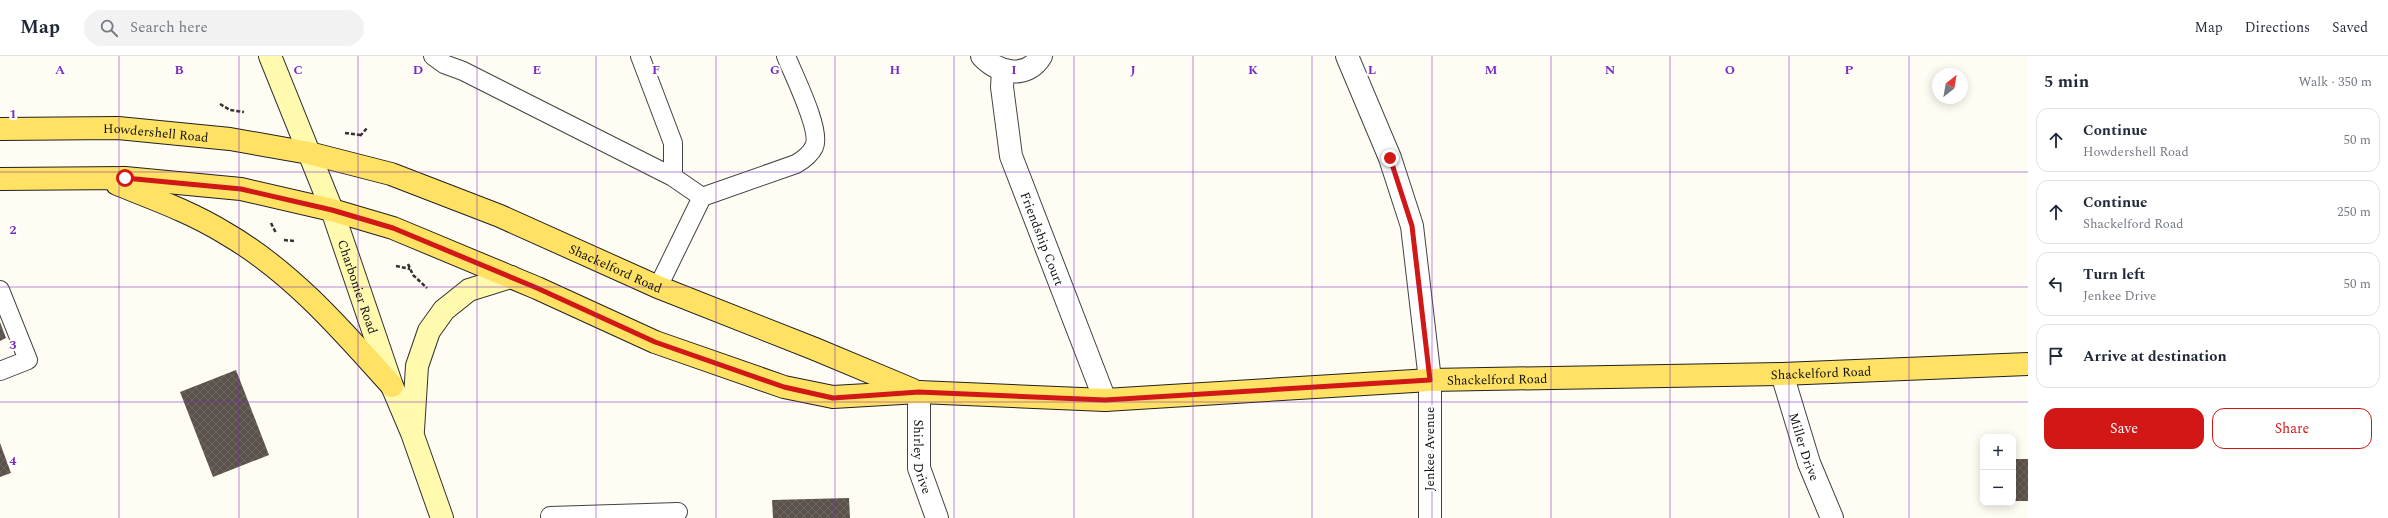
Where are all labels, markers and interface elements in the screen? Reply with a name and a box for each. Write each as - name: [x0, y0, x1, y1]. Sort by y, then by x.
- search box: [84, 10, 364, 46]
- text: Map: [20, 13, 60, 42]
- text: Search here: [130, 16, 208, 39]
- icon: search: [98, 17, 120, 39]
- text: Map: [2195, 17, 2223, 38]
- text: Directions: [2245, 17, 2310, 38]
- text: Saved: [2332, 17, 2368, 38]
- text: A: [55, 60, 65, 80]
- text: B: [174, 60, 184, 80]
- text: C: [293, 60, 303, 80]
- text: D: [413, 60, 423, 80]
- text: E: [533, 60, 542, 80]
- text: F: [652, 60, 660, 80]
- text: G: [770, 60, 780, 80]
- text: H: [890, 60, 901, 80]
- text: I: [1011, 60, 1017, 80]
- text: J: [1130, 60, 1136, 80]
- text: K: [1248, 60, 1258, 80]
- text: L: [1368, 60, 1376, 80]
- text: M: [1485, 60, 1498, 80]
- text: N: [1605, 60, 1616, 80]
- text: O: [1725, 60, 1735, 80]
- text: P: [1845, 60, 1854, 80]
- north arrow: [1932, 68, 1968, 104]
- text: 5 min: [2044, 69, 2089, 95]
- text: Walk · 350 m: [2298, 72, 2372, 92]
- text: 1: [9, 104, 17, 124]
- street label: Howdershell Road: [103, 119, 209, 148]
- text: Continue: [2083, 119, 2148, 142]
- icon: ahead: [2045, 129, 2067, 151]
- text: 50 m: [2344, 130, 2371, 150]
- text: Howdershell Road: [2083, 142, 2189, 162]
- route end: [1381, 149, 1399, 167]
- route start: [116, 169, 134, 187]
- street label: Friendship Court: [1015, 189, 1069, 289]
- text: Continue: [2083, 191, 2148, 214]
- icon: ahead: [2045, 201, 2067, 223]
- text: 250 m: [2337, 202, 2371, 222]
- text: Shackelford Road: [2083, 214, 2184, 234]
- text: 2: [9, 220, 17, 240]
- street label: Charbonier Road: [332, 237, 383, 337]
- street label: Shackelford Road: [565, 239, 665, 299]
- text: Turn left: [2083, 263, 2145, 286]
- icon: left: [2045, 273, 2067, 295]
- text: 50 m: [2344, 274, 2371, 294]
- text: Jenkee Drive: [2083, 286, 2156, 306]
- text: 3: [9, 335, 17, 355]
- icon: arrive: [2045, 345, 2067, 367]
- text: Arrive at destination: [2083, 345, 2227, 368]
- street label: Shackelford Road: [1771, 361, 1872, 385]
- street label: Shackelford Road: [1447, 369, 1548, 391]
- street label: Jenkee Avenue: [1420, 407, 1440, 491]
- button: Save: [2044, 408, 2204, 449]
- button: Share: [2212, 408, 2372, 449]
- street label: Miller Drive: [1783, 410, 1824, 484]
- street label: Shirley Drive: [908, 419, 936, 497]
- map controls: [1980, 434, 2016, 506]
- button: +: [1980, 434, 2016, 470]
- text: 4: [9, 451, 17, 471]
- button: −: [1980, 470, 2016, 506]

